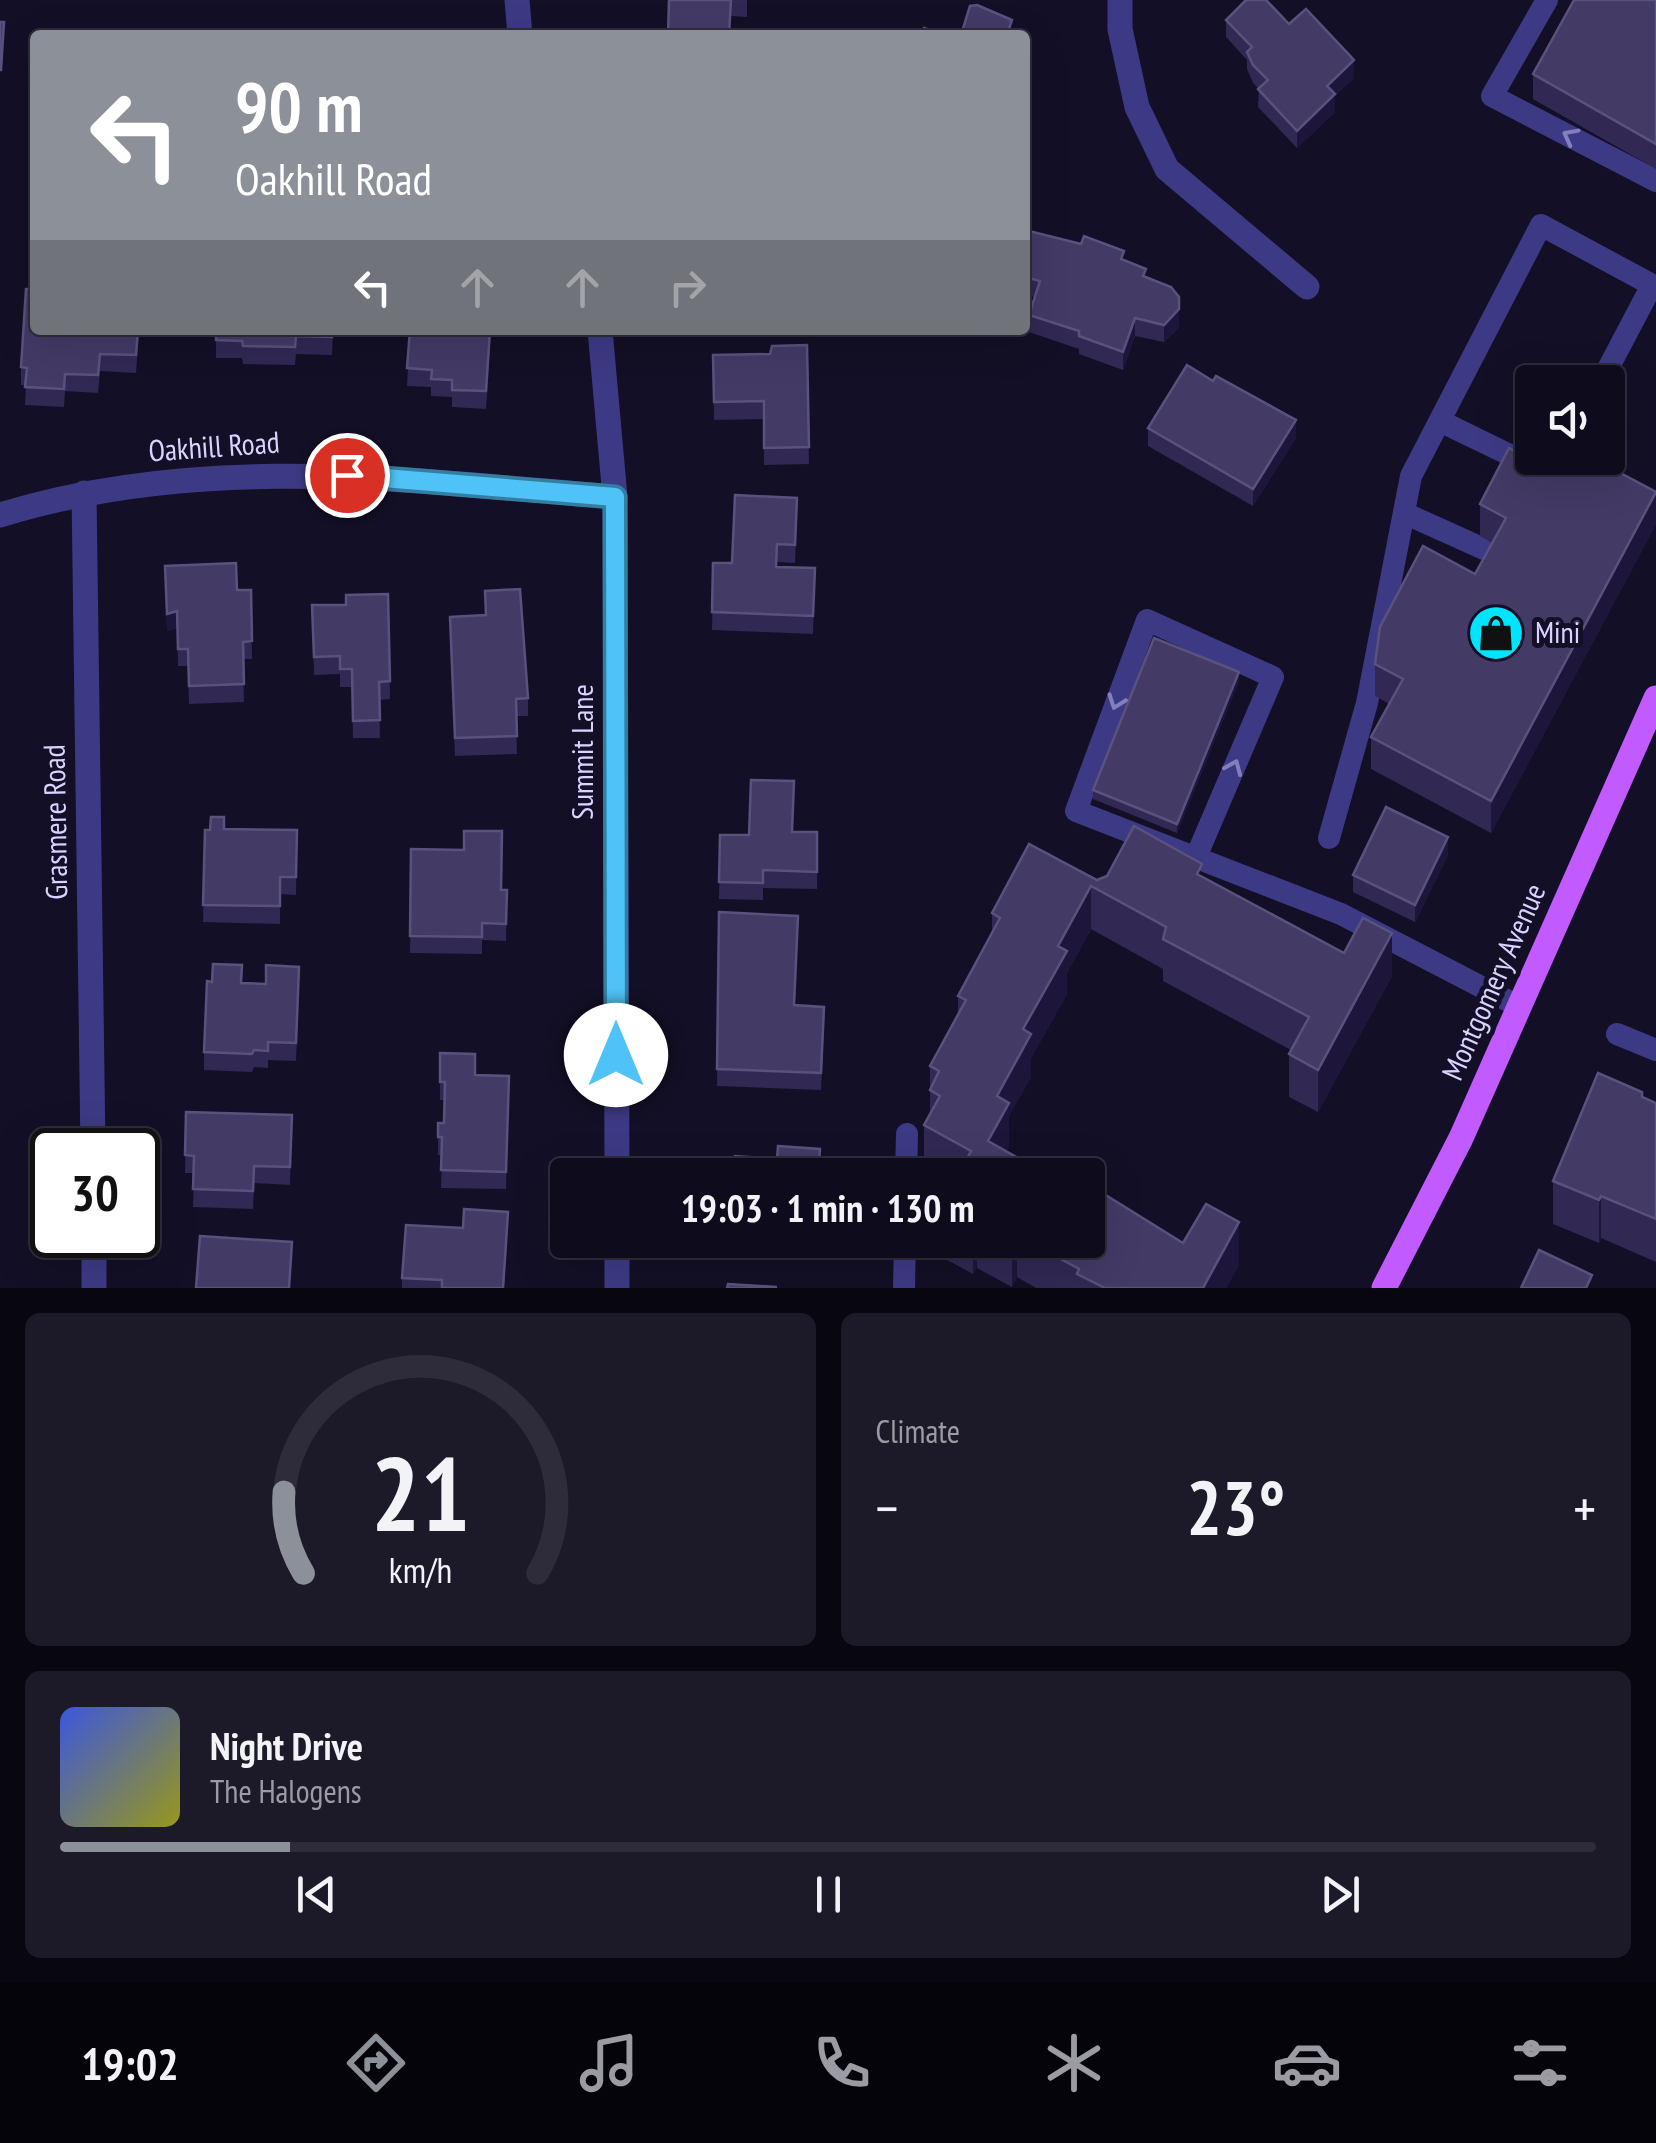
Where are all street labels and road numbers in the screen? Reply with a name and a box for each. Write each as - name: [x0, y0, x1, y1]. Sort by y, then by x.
- street label: Oakhill Road: [147, 421, 281, 470]
- street label: Summit Lane: [562, 684, 601, 820]
- street label: Grasmere Road: [34, 744, 75, 900]
- street label: Montgomery Avenue: [1432, 877, 1553, 1086]

